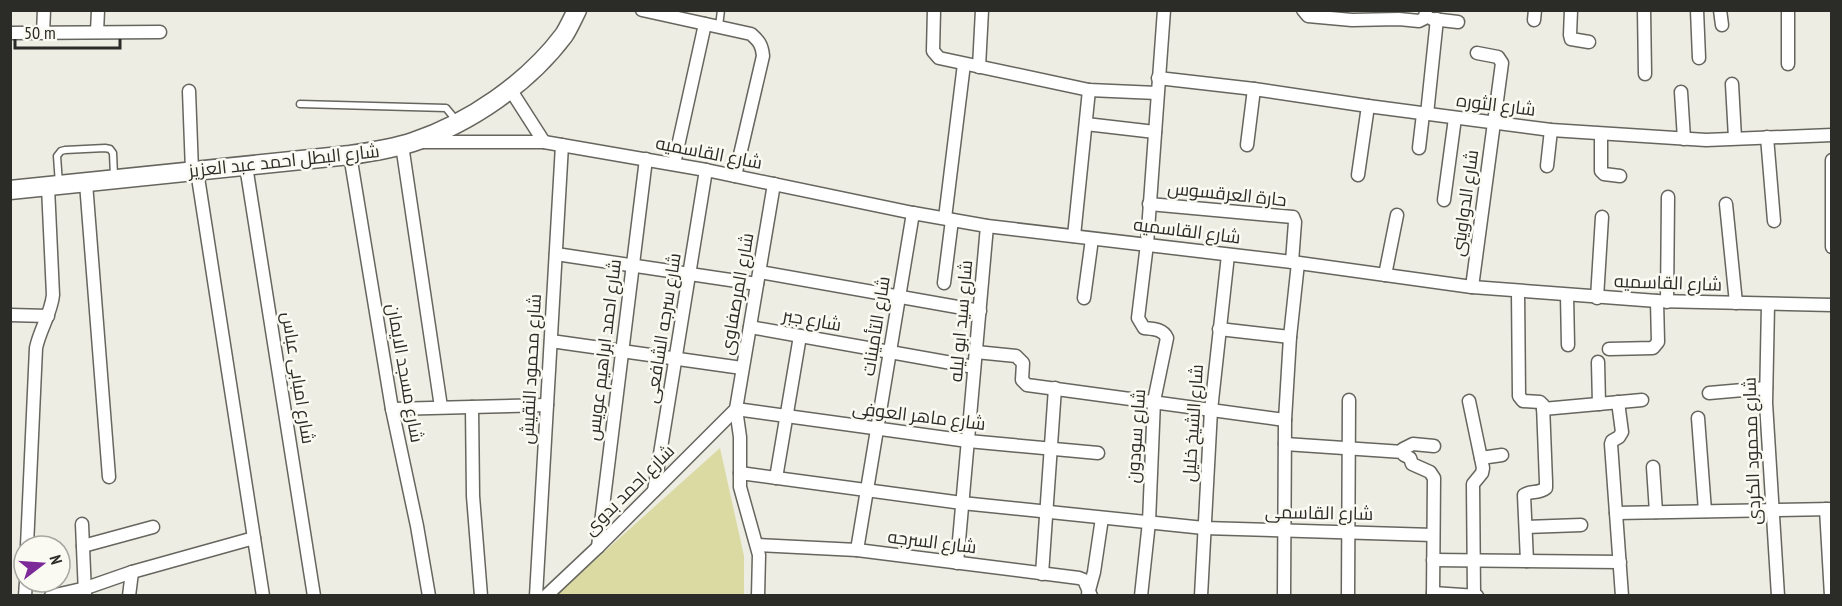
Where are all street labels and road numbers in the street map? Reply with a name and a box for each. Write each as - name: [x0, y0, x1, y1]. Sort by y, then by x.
- street label: شارع الثوره: [1455, 88, 1537, 122]
- street label: شارع القاسميه: [654, 131, 764, 175]
- street label: شارع البطل احمد عبد العزيز: [186, 139, 381, 183]
- street label: شارع الدواوينى: [1446, 148, 1484, 258]
- street label: حارة العرقسوس: [1166, 176, 1288, 211]
- street label: شارع القاسميه: [1132, 213, 1242, 249]
- street label: شارع المرصفاوى: [714, 231, 760, 357]
- street label: شارع سرجه الشافعى: [639, 251, 687, 405]
- street label: شارع احمد ابراهيم عويس: [581, 258, 627, 442]
- street label: شارع سيد ابو ليله: [944, 259, 978, 383]
- street label: شارع القاسميه: [1614, 269, 1722, 297]
- street label: شارع التأمينات: [856, 274, 896, 378]
- street label: شارع محمود النقيش: [515, 293, 547, 445]
- street label: شارع مسجد الايمان: [381, 302, 429, 444]
- street label: شارع جبر: [780, 303, 843, 337]
- street label: شارع امبابى عباس: [276, 310, 320, 446]
- street label: شارع الشيخ خليل: [1177, 363, 1209, 483]
- street label: شارع محمود الكردى: [1737, 377, 1767, 525]
- street label: شارع سودون: [1121, 388, 1151, 484]
- street label: شارع ماهر العوفى: [851, 396, 987, 436]
- street label: شارع احمد بدوى: [578, 439, 680, 541]
- street label: شارع القاسمى: [1265, 500, 1373, 526]
- street label: شارع السرجه: [886, 525, 978, 559]

